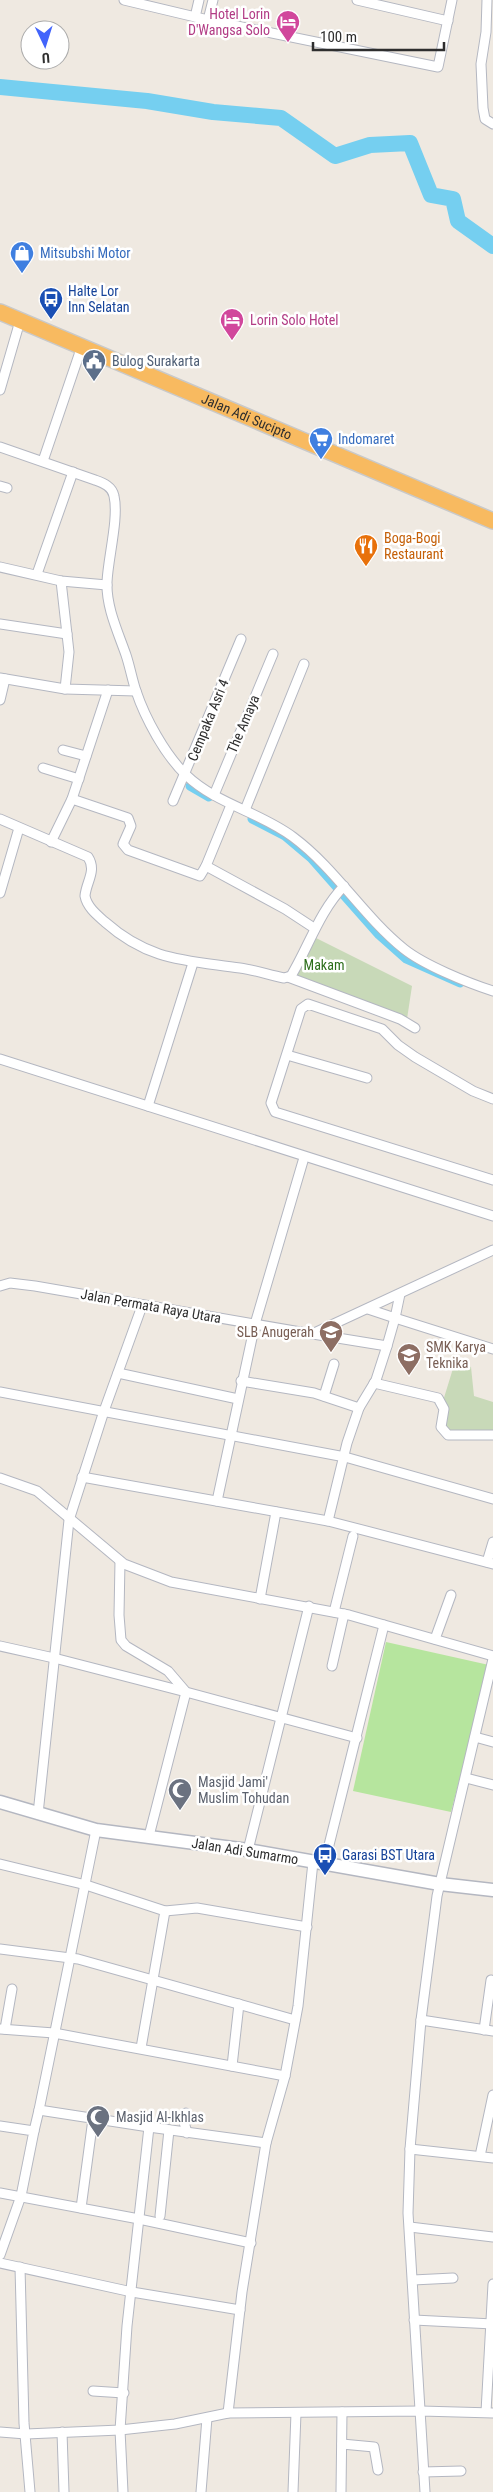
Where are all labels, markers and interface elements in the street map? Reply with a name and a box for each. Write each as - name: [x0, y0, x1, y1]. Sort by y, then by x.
- place label: Hotel Lorin D'Wangsa Solo: [188, 6, 270, 38]
- hotel icon: Hotel Lorin D'Wangsa Solo: [275, 9, 301, 43]
- north arrow: [20, 20, 70, 70]
- scale bar: [313, 20, 444, 52]
- text: 100 m: [320, 28, 357, 46]
- text: U: [41, 50, 50, 66]
- shop icon: Mitsubshi Motor: [9, 240, 35, 274]
- place label: Mitsubshi Motor: [40, 245, 130, 261]
- place label: Halte Lor Inn Selatan: [68, 283, 130, 315]
- bus stop icon: Halte Lor Inn Selatan: [38, 286, 64, 320]
- hotel icon: Lorin Solo Hotel: [219, 307, 245, 341]
- place label: Lorin Solo Hotel: [250, 312, 339, 328]
- public building icon: Bulog Surakarta: [81, 348, 107, 382]
- place label: Bulog Surakarta: [112, 353, 200, 369]
- street label: Jalan Adi Sucipto: [199, 390, 294, 443]
- supermarket icon: Indomaret: [308, 426, 334, 460]
- place label: Indomaret: [338, 431, 394, 447]
- place label: Boga-Bogi Restaurant: [384, 530, 444, 562]
- restaurant icon: Boga-Bogi Restaurant: [353, 533, 379, 567]
- street label: Cempaka Asri 4: [184, 677, 232, 763]
- street label: The Amaya: [224, 693, 262, 755]
- park label: Makam: [304, 957, 344, 973]
- street label: Jalan Permata Raya Utara: [80, 1286, 222, 1326]
- school or university icon: SLB Anugerah: [318, 1319, 344, 1353]
- place label: SLB Anugerah: [237, 1324, 314, 1340]
- place label: SMK Karya Teknika: [426, 1339, 486, 1371]
- school or university icon: SMK Karya Teknika: [396, 1342, 422, 1376]
- place label: Masjid Jami' Muslim Tohudan: [198, 1774, 289, 1806]
- mosque icon: Masjid Jami' Muslim Tohudan: [167, 1777, 193, 1811]
- street label: Jalan Adi Sumarmo: [190, 1835, 300, 1867]
- bus stop icon: Garasi BST Utara: [312, 1842, 338, 1876]
- place label: Garasi BST Utara: [342, 1847, 435, 1863]
- mosque icon: Masjid Al-Ikhlas: [85, 2104, 111, 2138]
- place label: Masjid Al-Ikhlas: [116, 2109, 204, 2125]

